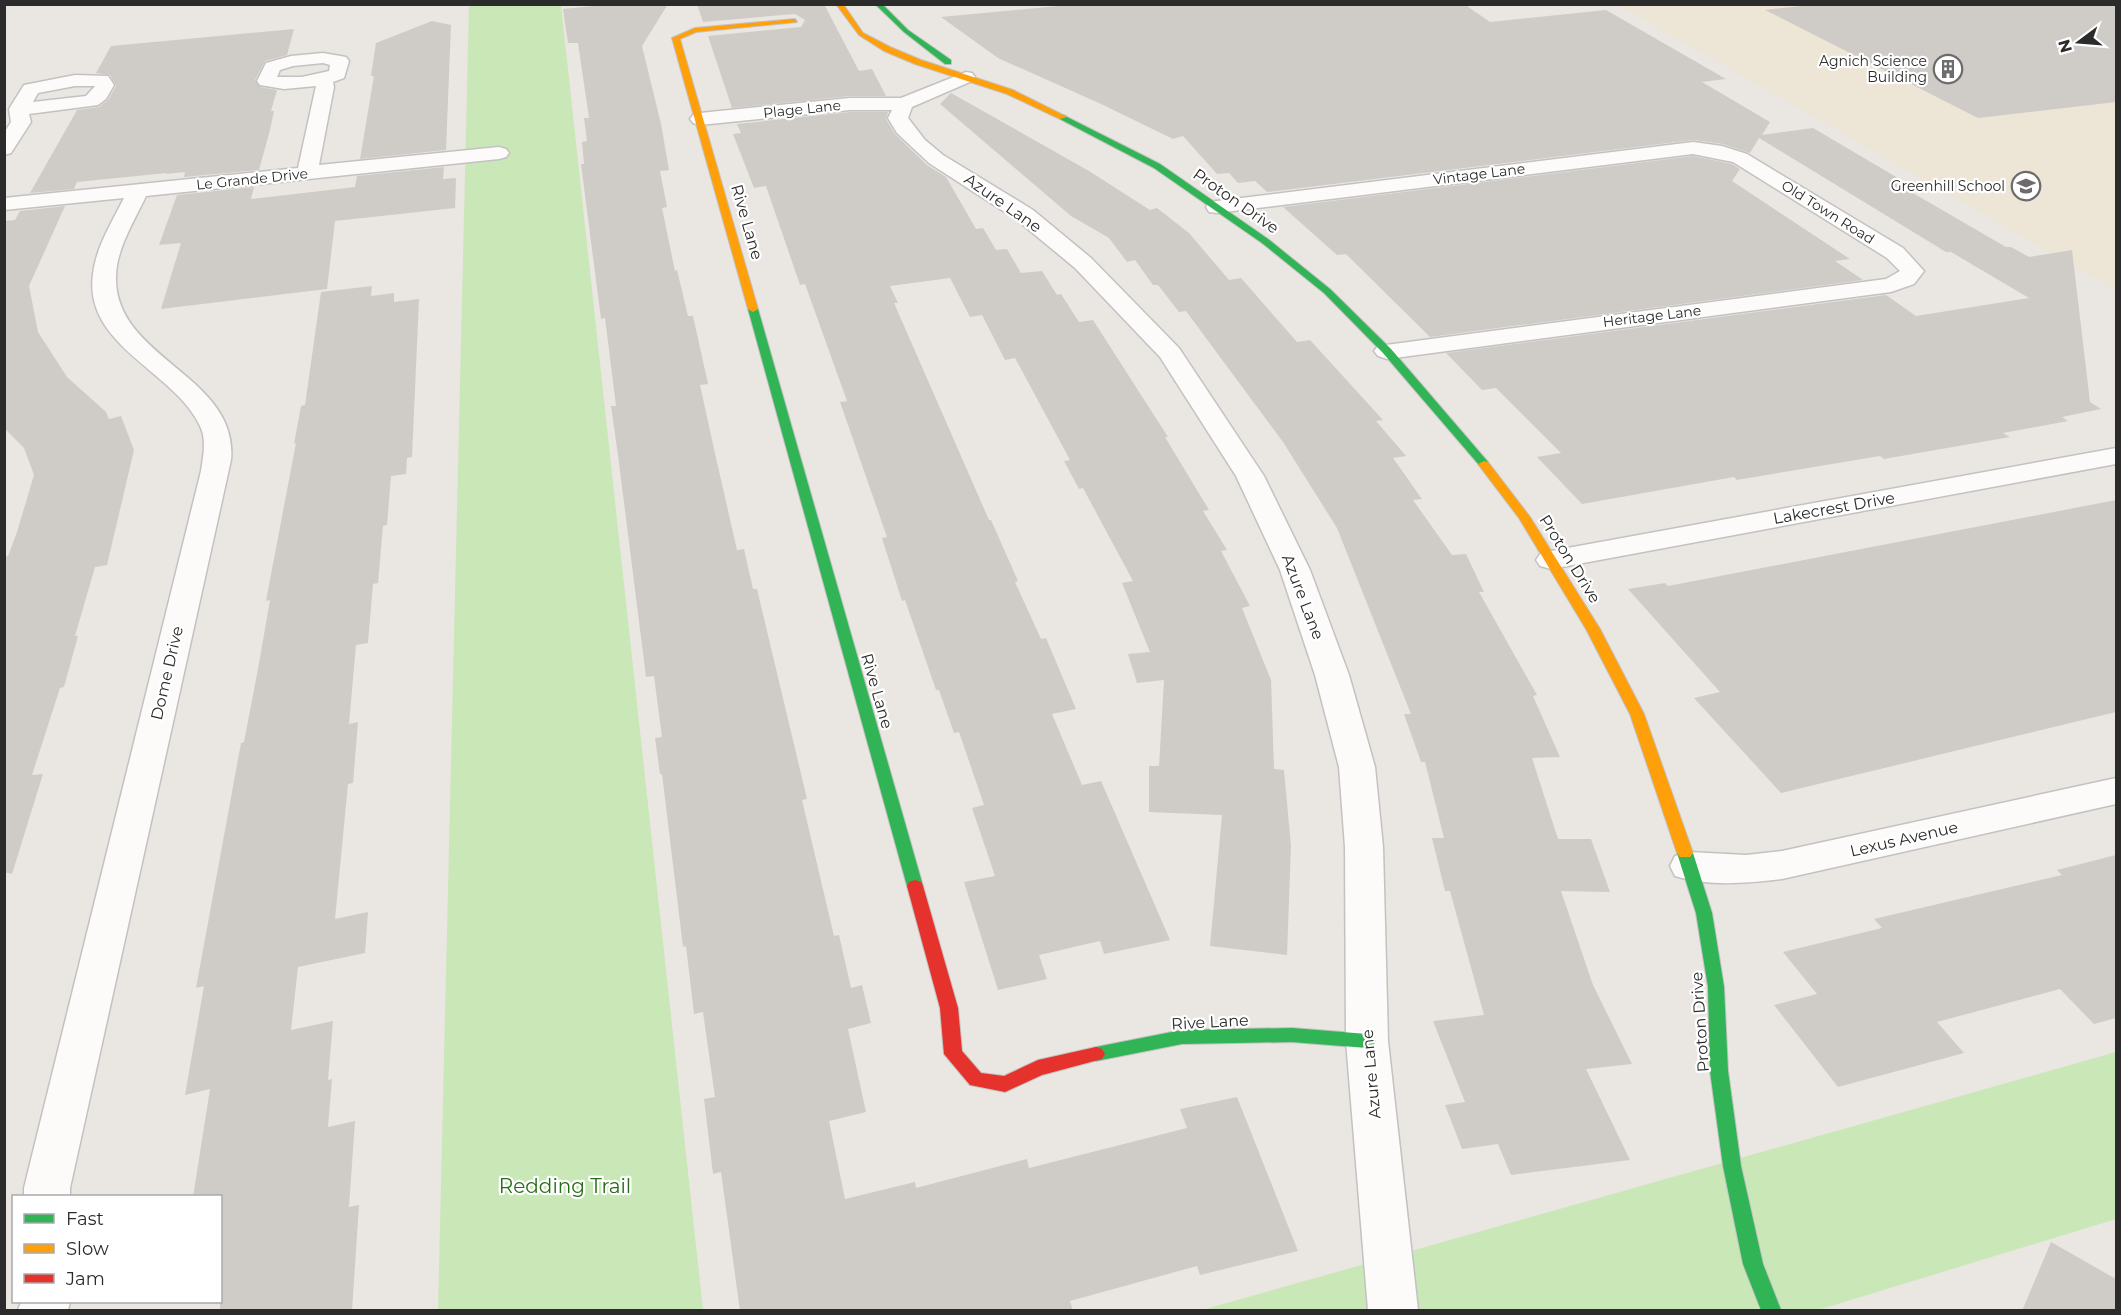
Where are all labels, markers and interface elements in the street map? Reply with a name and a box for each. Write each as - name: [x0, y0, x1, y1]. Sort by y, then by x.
- north arrow: [2049, 12, 2109, 72]
- text: N: [2054, 37, 2076, 55]
- place label: Agnich Science Building: [1819, 52, 1927, 86]
- building icon: Agnich Science Building: [1932, 53, 1964, 85]
- street label: Plage Lane: [762, 96, 842, 122]
- street label: Vintage Lane: [1432, 159, 1526, 189]
- street label: Le Grande Drive: [195, 164, 309, 194]
- street label: Proton Drive: [1189, 164, 1283, 238]
- street label: Azure Lane: [961, 169, 1045, 237]
- school or university icon: Greenhill School: [2010, 170, 2042, 202]
- street label: Old Town Road: [1778, 176, 1878, 248]
- place label: Greenhill School: [1891, 177, 2005, 195]
- street label: Rive Lane: [727, 182, 767, 262]
- street label: Heritage Lane: [1602, 301, 1702, 331]
- street label: Lakecrest Drive: [1772, 488, 1896, 528]
- street label: Proton Drive: [1535, 511, 1605, 607]
- street label: Azure Lane: [1278, 552, 1328, 642]
- street label: Dome Drive: [147, 624, 187, 722]
- street label: Rive Lane: [857, 651, 897, 731]
- street label: Lexus Avenue: [1848, 817, 1960, 861]
- street label: Proton Drive: [1687, 971, 1713, 1073]
- street label: Rive Lane: [1171, 1010, 1249, 1034]
- street label: Azure Lane: [1358, 1028, 1384, 1120]
- park label: Redding Trail: [499, 1174, 631, 1198]
- legend: [12, 1195, 222, 1303]
- text: Fast: [66, 1208, 104, 1230]
- text: Slow: [66, 1238, 109, 1260]
- text: Jam: [65, 1268, 105, 1290]

